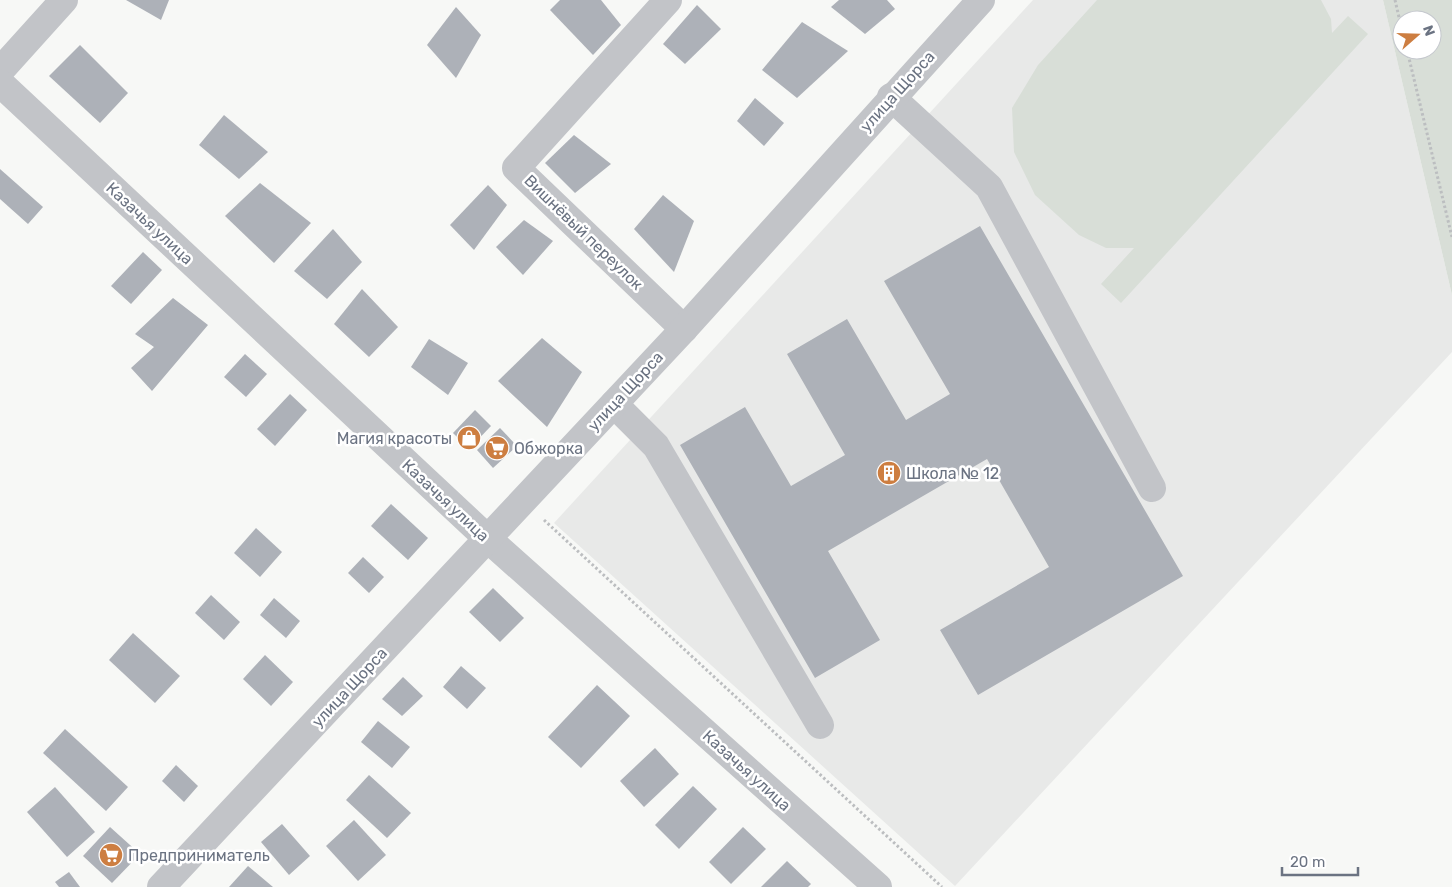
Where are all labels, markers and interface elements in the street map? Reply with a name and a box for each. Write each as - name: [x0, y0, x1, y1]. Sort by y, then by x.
- north arrow: [1392, 10, 1442, 60]
- text: N: [1419, 23, 1438, 38]
- street label: улица Щорса: [856, 47, 939, 136]
- street label: Вишнёвый переулок: [520, 171, 647, 294]
- street label: Казачья улица: [102, 178, 197, 268]
- street label: улица Щорса: [584, 348, 667, 435]
- shop icon: Магия красоты: [456, 425, 482, 451]
- place label: Магия красоты: [337, 429, 452, 448]
- supermarket icon: Обжорка: [484, 435, 510, 461]
- place label: Обжорка: [514, 439, 583, 458]
- street label: Казачья улица: [398, 455, 493, 545]
- building icon: Школа № 12: [876, 460, 902, 486]
- place label: Школа № 12: [906, 464, 999, 483]
- street label: улица Щорса: [308, 644, 391, 731]
- street label: Казачья улица: [699, 726, 794, 815]
- supermarket icon: Предприниматель: [98, 842, 124, 868]
- scale bar: [1282, 844, 1358, 876]
- place label: Предприниматель: [128, 846, 270, 865]
- text: 20 m: [1290, 853, 1325, 871]

